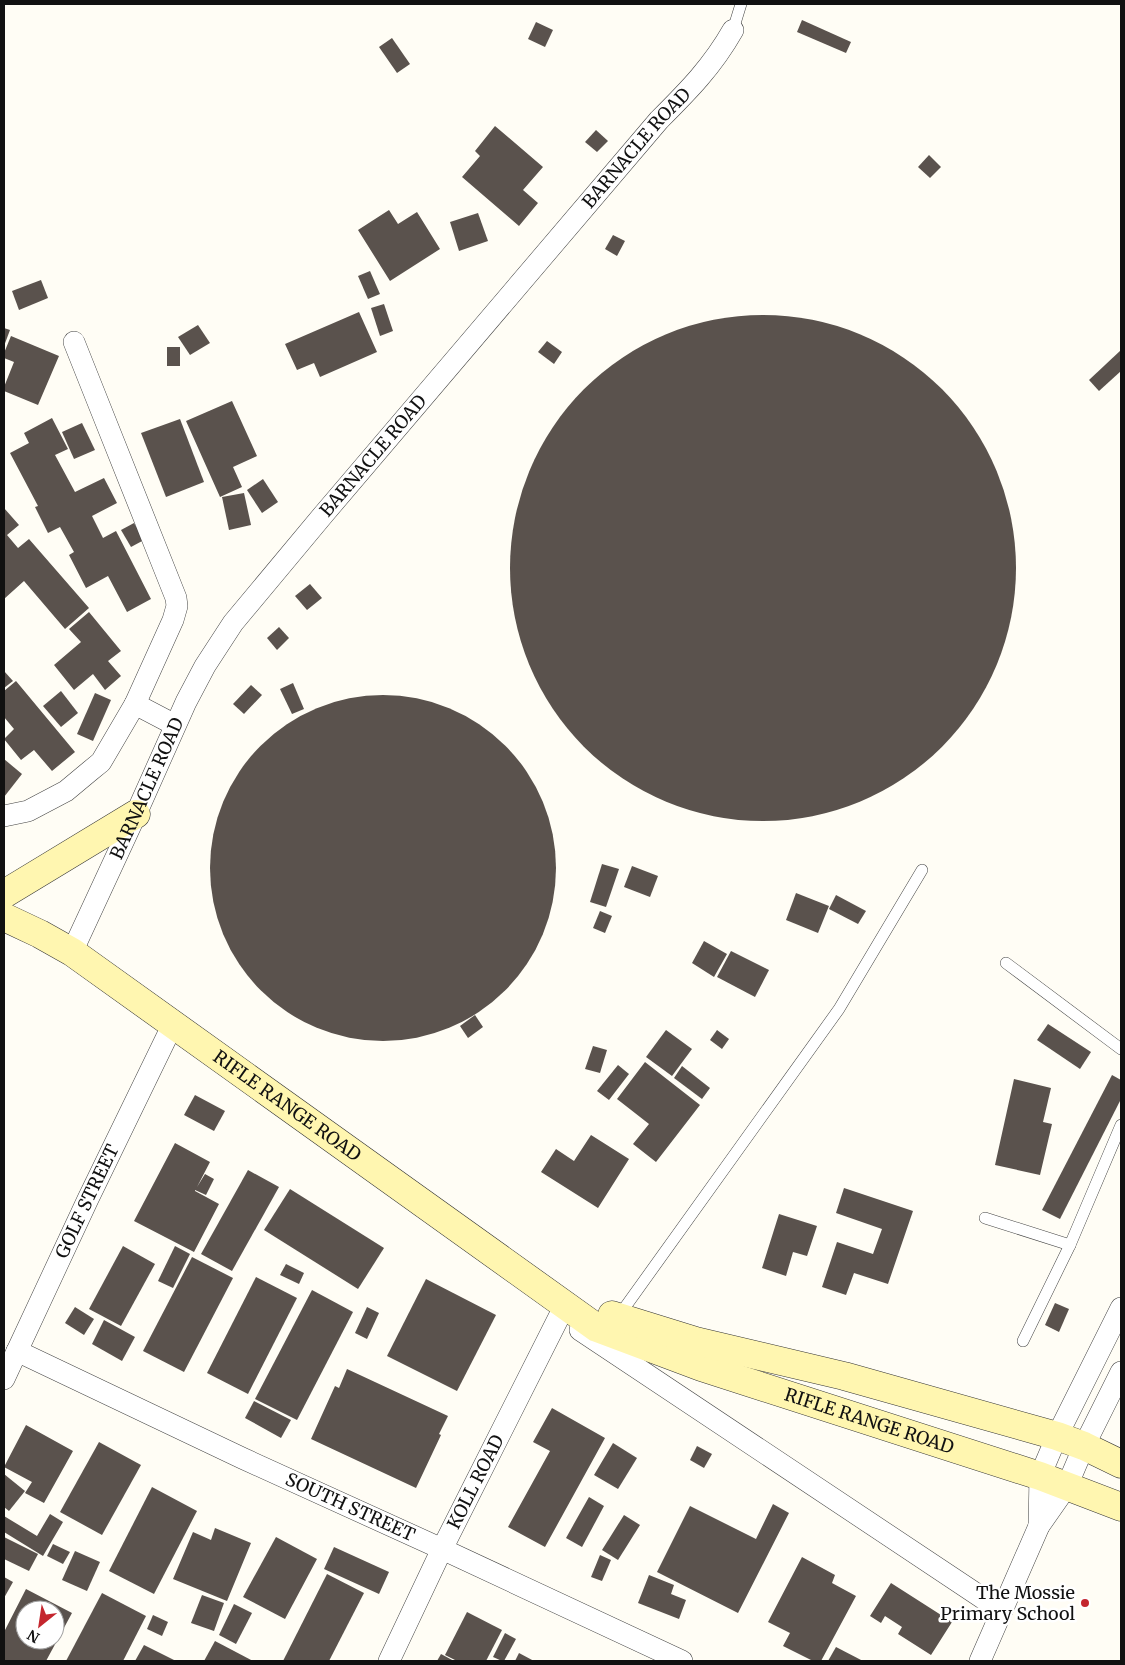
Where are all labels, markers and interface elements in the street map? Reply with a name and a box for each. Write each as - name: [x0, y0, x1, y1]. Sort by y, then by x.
- street label: BARNACLE ROAD: [577, 83, 695, 213]
- street label: BARNACLE ROAD: [315, 390, 431, 521]
- street label: BARNACLE ROAD: [105, 714, 189, 863]
- street label: RIFLE RANGE ROAD: [209, 1045, 366, 1166]
- street label: GOLF STREET: [50, 1140, 124, 1262]
- street label: RIFLE RANGE ROAD: [782, 1383, 957, 1459]
- street label: KOLL ROAD: [442, 1431, 509, 1533]
- street label: SOUTH STREET: [282, 1467, 419, 1546]
- place label: The Mossie Primary School: [940, 1581, 1075, 1625]
- marker: The Mossie Primary School: [1079, 1597, 1091, 1609]
- north arrow: [15, 1600, 65, 1650]
- text: N: [24, 1626, 43, 1647]

